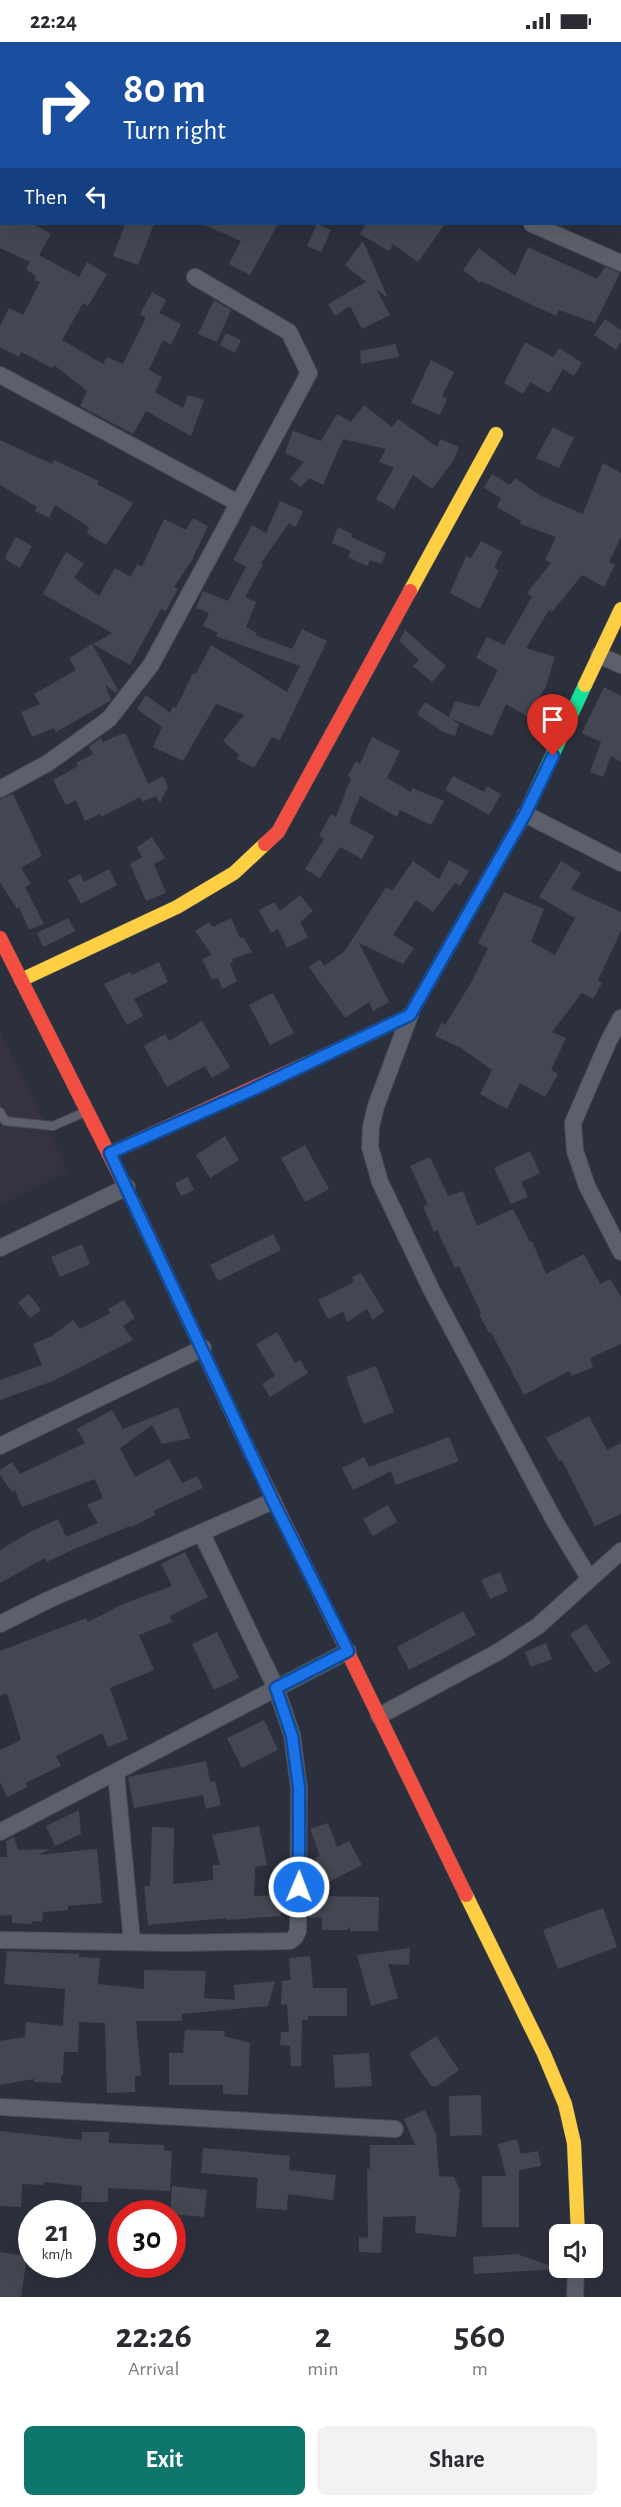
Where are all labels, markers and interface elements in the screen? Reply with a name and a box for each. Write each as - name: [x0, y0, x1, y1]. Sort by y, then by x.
- text: 22:24: [30, 10, 77, 32]
- icon: right: [24, 66, 102, 144]
- text: 80 m: [123, 68, 206, 110]
- text: Turn right: [123, 117, 226, 144]
- icon: left: [80, 180, 113, 213]
- text: Then: [24, 186, 68, 208]
- pin: [527, 694, 578, 756]
- icon: arrive: [536, 703, 569, 736]
- position arrow: [267, 1855, 331, 1919]
- speed limit sign: 30: [108, 2200, 186, 2278]
- text: 21: [45, 2217, 69, 2247]
- map controls: [549, 2224, 603, 2278]
- button: sound: [549, 2224, 603, 2278]
- text: km/h: [42, 2247, 72, 2262]
- text: 22:26: [115, 2318, 192, 2354]
- text: 2: [314, 2318, 331, 2354]
- text: 560: [454, 2318, 506, 2354]
- text: Arrival: [128, 2359, 179, 2379]
- text: min: [307, 2359, 338, 2379]
- text: m: [472, 2359, 488, 2379]
- button: Exit: [24, 2426, 305, 2495]
- button: Share: [317, 2426, 597, 2495]

